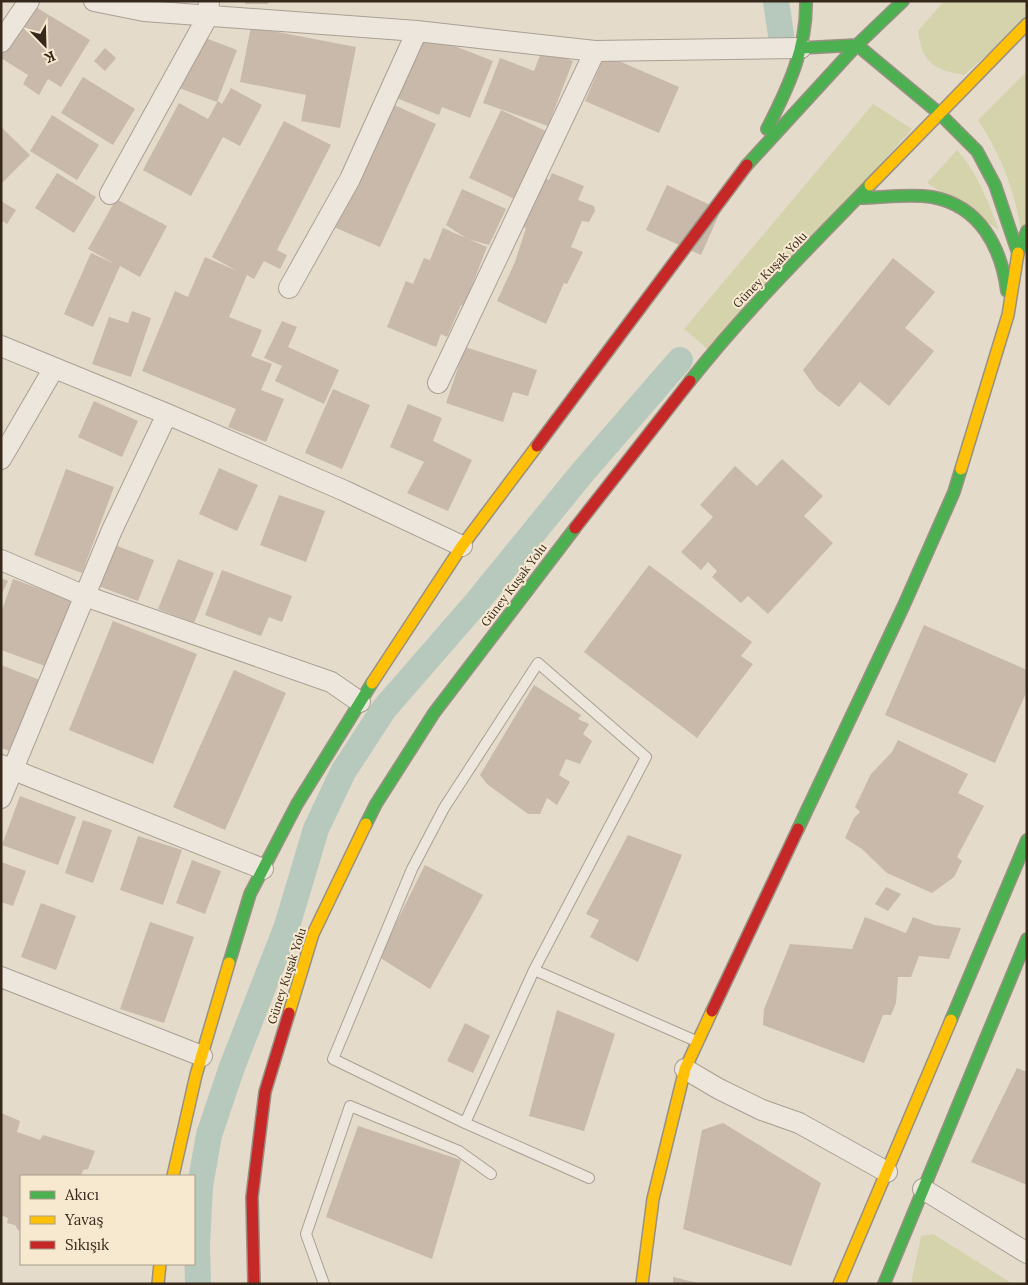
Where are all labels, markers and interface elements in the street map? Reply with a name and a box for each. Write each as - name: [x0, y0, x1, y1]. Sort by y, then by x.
- north arrow: [20, 20, 70, 70]
- text: K: [42, 47, 58, 67]
- street label: Güney Kuşak Yolu: [729, 228, 810, 311]
- street label: Güney Kuşak Yolu: [477, 540, 550, 629]
- street label: Güney Kuşak Yolu: [264, 926, 309, 1026]
- legend: [20, 1175, 195, 1265]
- text: Akıcı: [64, 1185, 99, 1204]
- text: Yavaş: [64, 1210, 104, 1229]
- text: Sıkışık: [65, 1235, 109, 1254]

